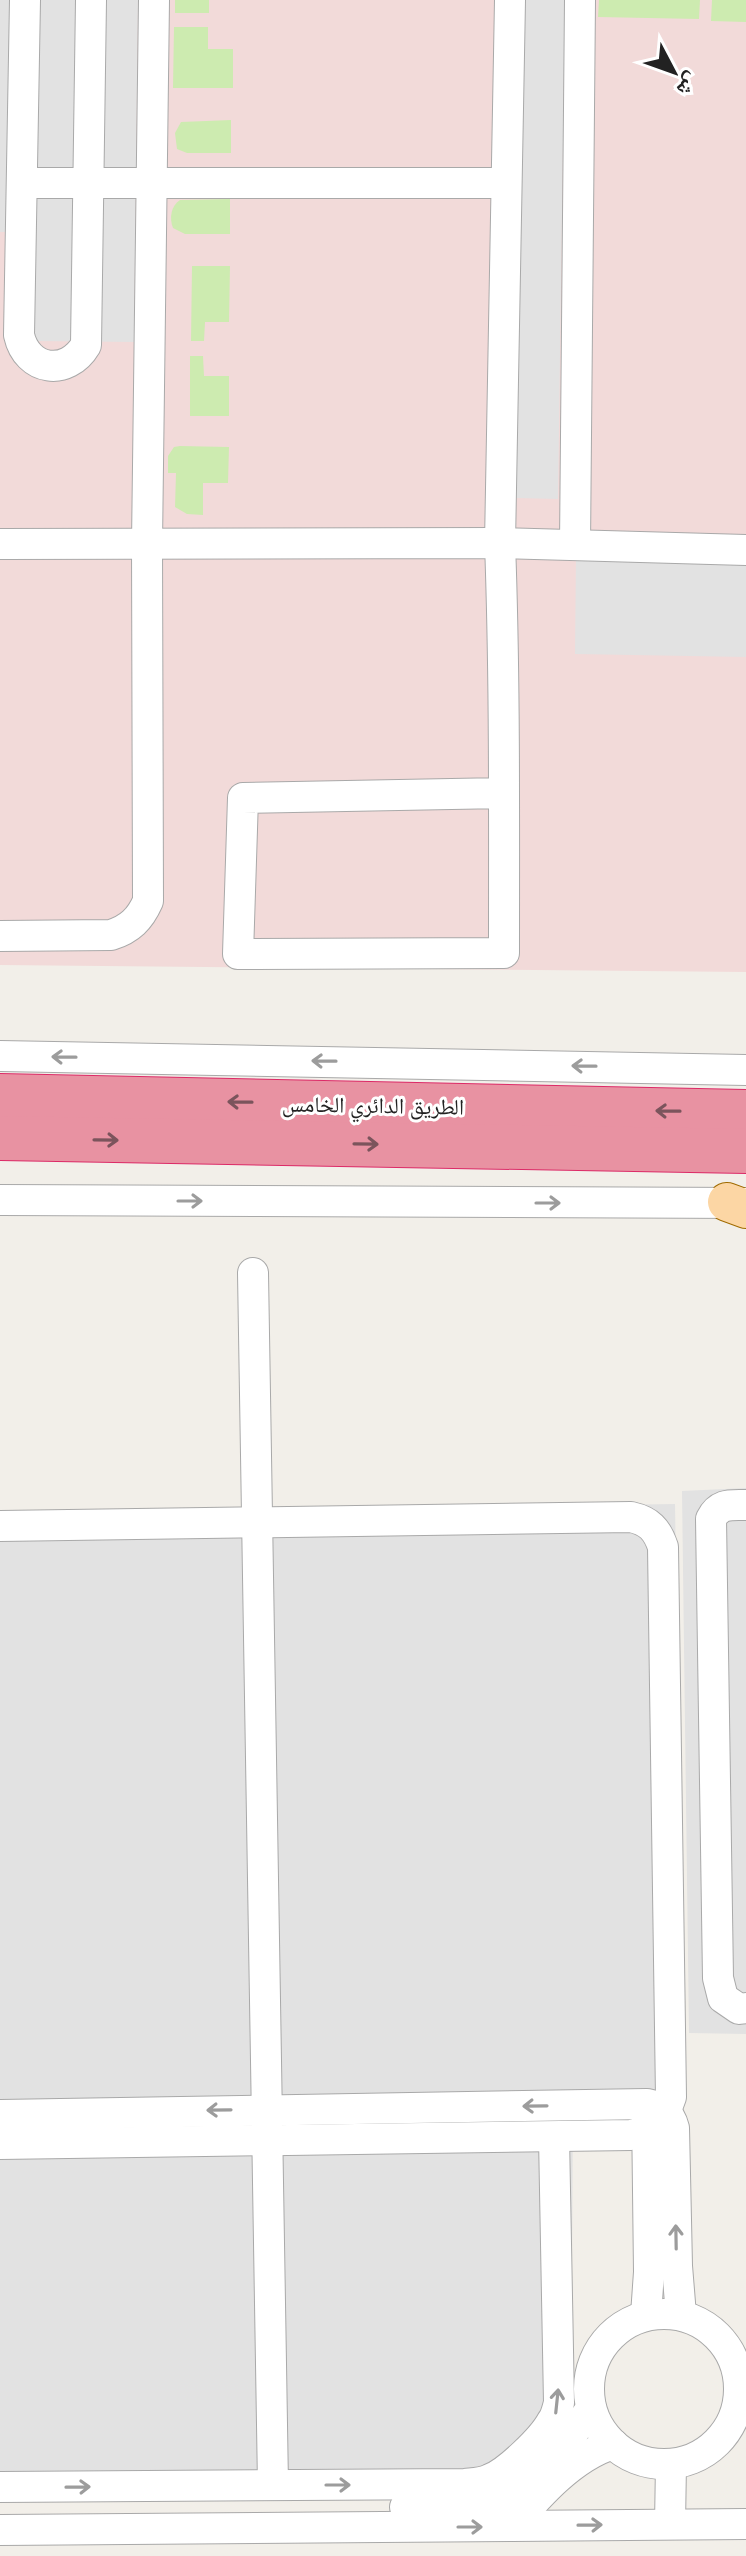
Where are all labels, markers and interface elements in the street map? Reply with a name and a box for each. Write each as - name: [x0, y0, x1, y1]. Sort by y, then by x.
- north arrow: [634, 32, 714, 112]
- text: ش: [671, 67, 707, 103]
- one-way arrow: [51, 1049, 78, 1064]
- one-way arrow: [311, 1054, 338, 1069]
- one-way arrow: [571, 1059, 598, 1074]
- street label: الطريق الدائري الخامس: [282, 1089, 464, 1124]
- one-way arrow: [227, 1094, 254, 1110]
- one-way arrow: [655, 1103, 682, 1119]
- one-way arrow: [92, 1132, 119, 1148]
- one-way arrow: [352, 1137, 379, 1152]
- one-way arrow: [176, 1193, 203, 1209]
- one-way arrow: [534, 1195, 561, 1210]
- one-way arrow: [522, 2098, 549, 2114]
- one-way arrow: [206, 2102, 233, 2118]
- one-way arrow: [668, 2224, 683, 2251]
- one-way arrow: [549, 2388, 564, 2414]
- one-way arrow: [324, 2477, 351, 2492]
- one-way arrow: [64, 2479, 91, 2495]
- one-way arrow: [576, 2517, 603, 2533]
- one-way arrow: [456, 2519, 483, 2535]

